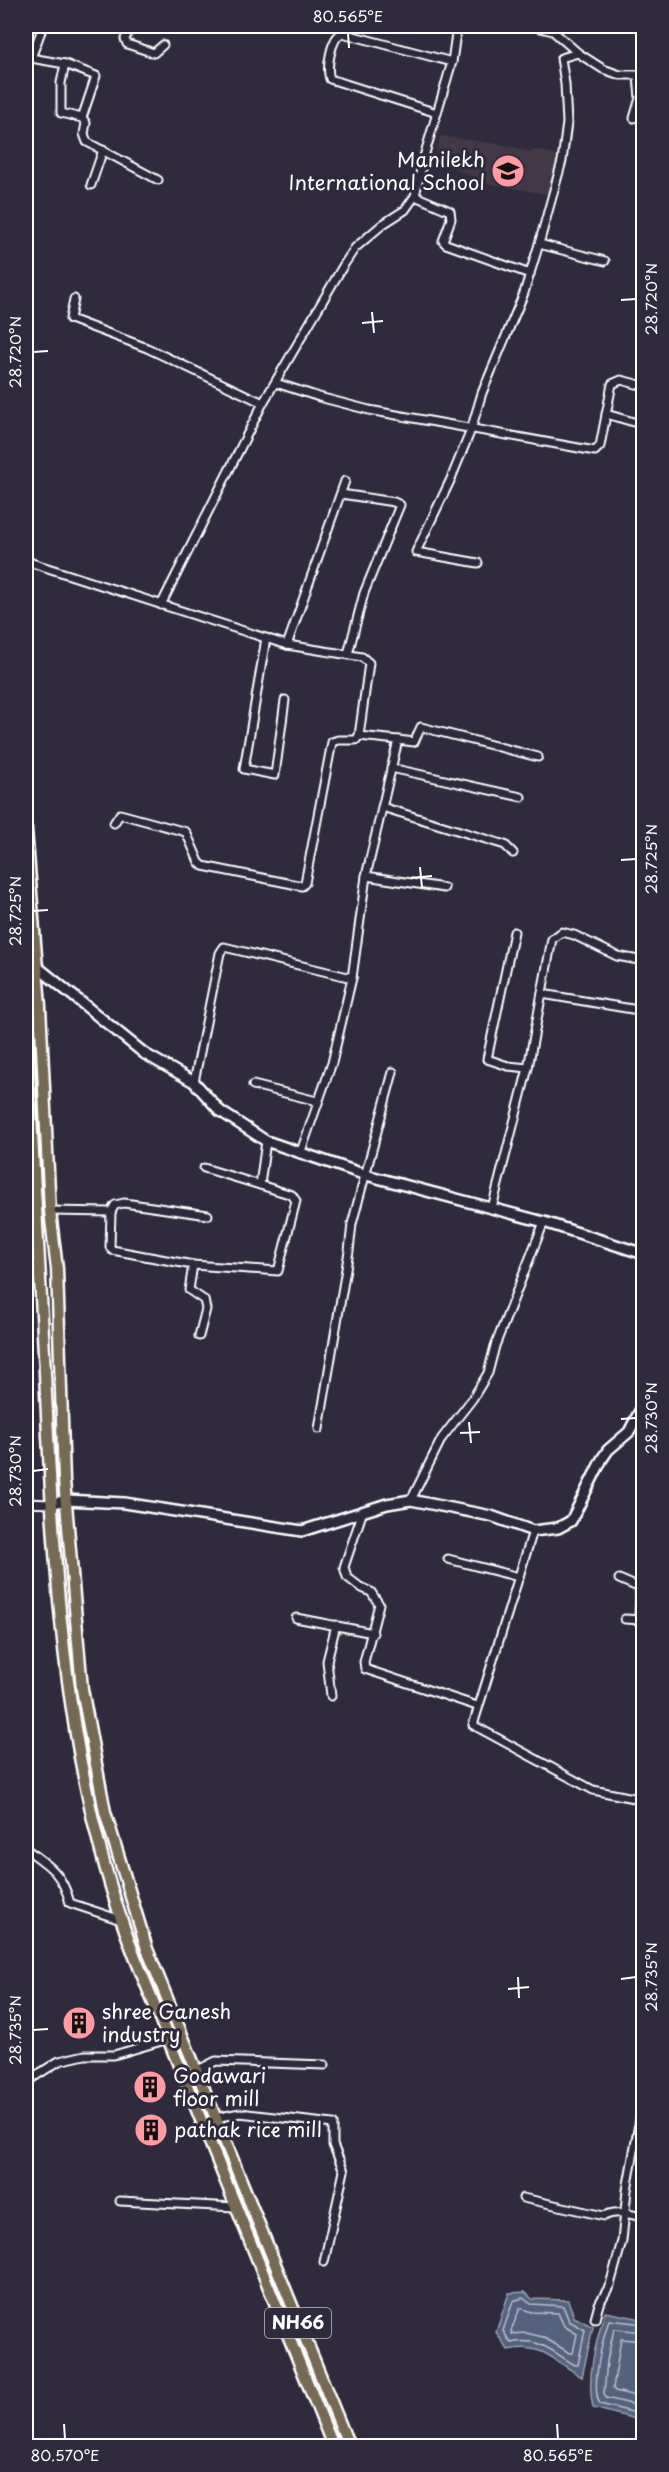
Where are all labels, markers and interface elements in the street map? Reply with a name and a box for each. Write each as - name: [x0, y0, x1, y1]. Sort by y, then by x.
- text: 80.565°E: [313, 4, 383, 27]
- place label: Manilekh International School: [288, 144, 485, 197]
- school or university icon: Manilekh International School: [490, 153, 526, 189]
- text: 28.720°N: [639, 263, 662, 335]
- text: 28.720°N: [3, 316, 26, 388]
- text: 28.725°N: [639, 824, 662, 894]
- text: 28.725°N: [3, 876, 26, 946]
- text: 28.730°N: [639, 1382, 662, 1454]
- text: 28.730°N: [3, 1435, 26, 1507]
- text: 28.735°N: [639, 1942, 662, 2012]
- text: 28.735°N: [3, 1995, 26, 2065]
- place label: shree Ganesh industry: [102, 1996, 231, 2049]
- building icon: shree Ganesh industry: [61, 2005, 97, 2041]
- place label: Godawari floor mill: [173, 2060, 266, 2113]
- building icon: Godawari floor mill: [132, 2069, 168, 2105]
- building icon: pathak rice mill: [133, 2112, 169, 2148]
- place label: pathak rice mill: [174, 2114, 322, 2144]
- road number: NH66: [265, 2308, 331, 2338]
- text: 80.570°E: [30, 2443, 100, 2466]
- text: 80.565°E: [523, 2443, 593, 2466]

